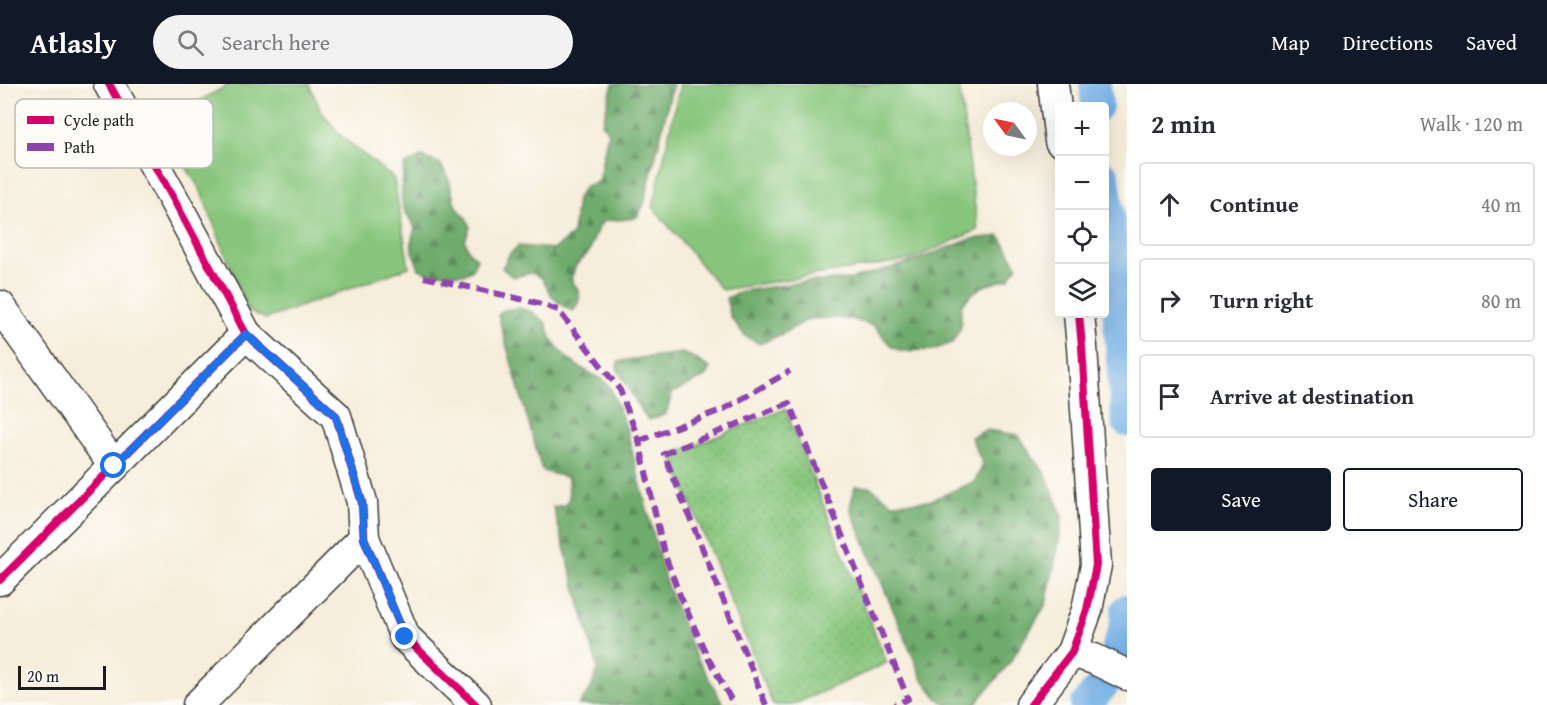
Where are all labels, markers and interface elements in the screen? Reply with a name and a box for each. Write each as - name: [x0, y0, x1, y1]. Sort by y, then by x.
- search box: [153, 15, 573, 69]
- text: Atlasly: [30, 22, 117, 63]
- icon: search: [174, 26, 207, 59]
- text: Search here: [222, 26, 330, 58]
- text: Map: [1271, 27, 1310, 58]
- text: Directions: [1343, 27, 1433, 58]
- text: Saved: [1466, 27, 1517, 58]
- legend: [15, 99, 213, 168]
- north arrow: [983, 102, 1037, 156]
- map controls: [1055, 102, 1109, 318]
- button: +: [1055, 102, 1109, 156]
- text: 2 min: [1151, 104, 1216, 143]
- text: Cycle path: [64, 108, 134, 132]
- text: Walk · 120 m: [1420, 109, 1523, 138]
- text: Path: [64, 135, 95, 159]
- button: −: [1055, 156, 1109, 210]
- icon: ahead: [1153, 188, 1186, 221]
- text: Continue: [1210, 188, 1299, 220]
- text: 40 m: [1481, 190, 1521, 219]
- button: locate: [1055, 210, 1109, 264]
- button: layers: [1055, 264, 1109, 318]
- icon: right: [1153, 284, 1186, 317]
- text: Turn right: [1210, 284, 1313, 316]
- text: 80 m: [1481, 286, 1521, 315]
- icon: arrive: [1153, 380, 1186, 413]
- text: Arrive at destination: [1210, 380, 1414, 412]
- route start: [100, 452, 126, 478]
- button: Save: [1151, 468, 1331, 531]
- button: Share: [1343, 468, 1523, 531]
- route end: [391, 623, 417, 649]
- scale bar: [18, 663, 106, 690]
- text: 20 m: [27, 664, 59, 688]

